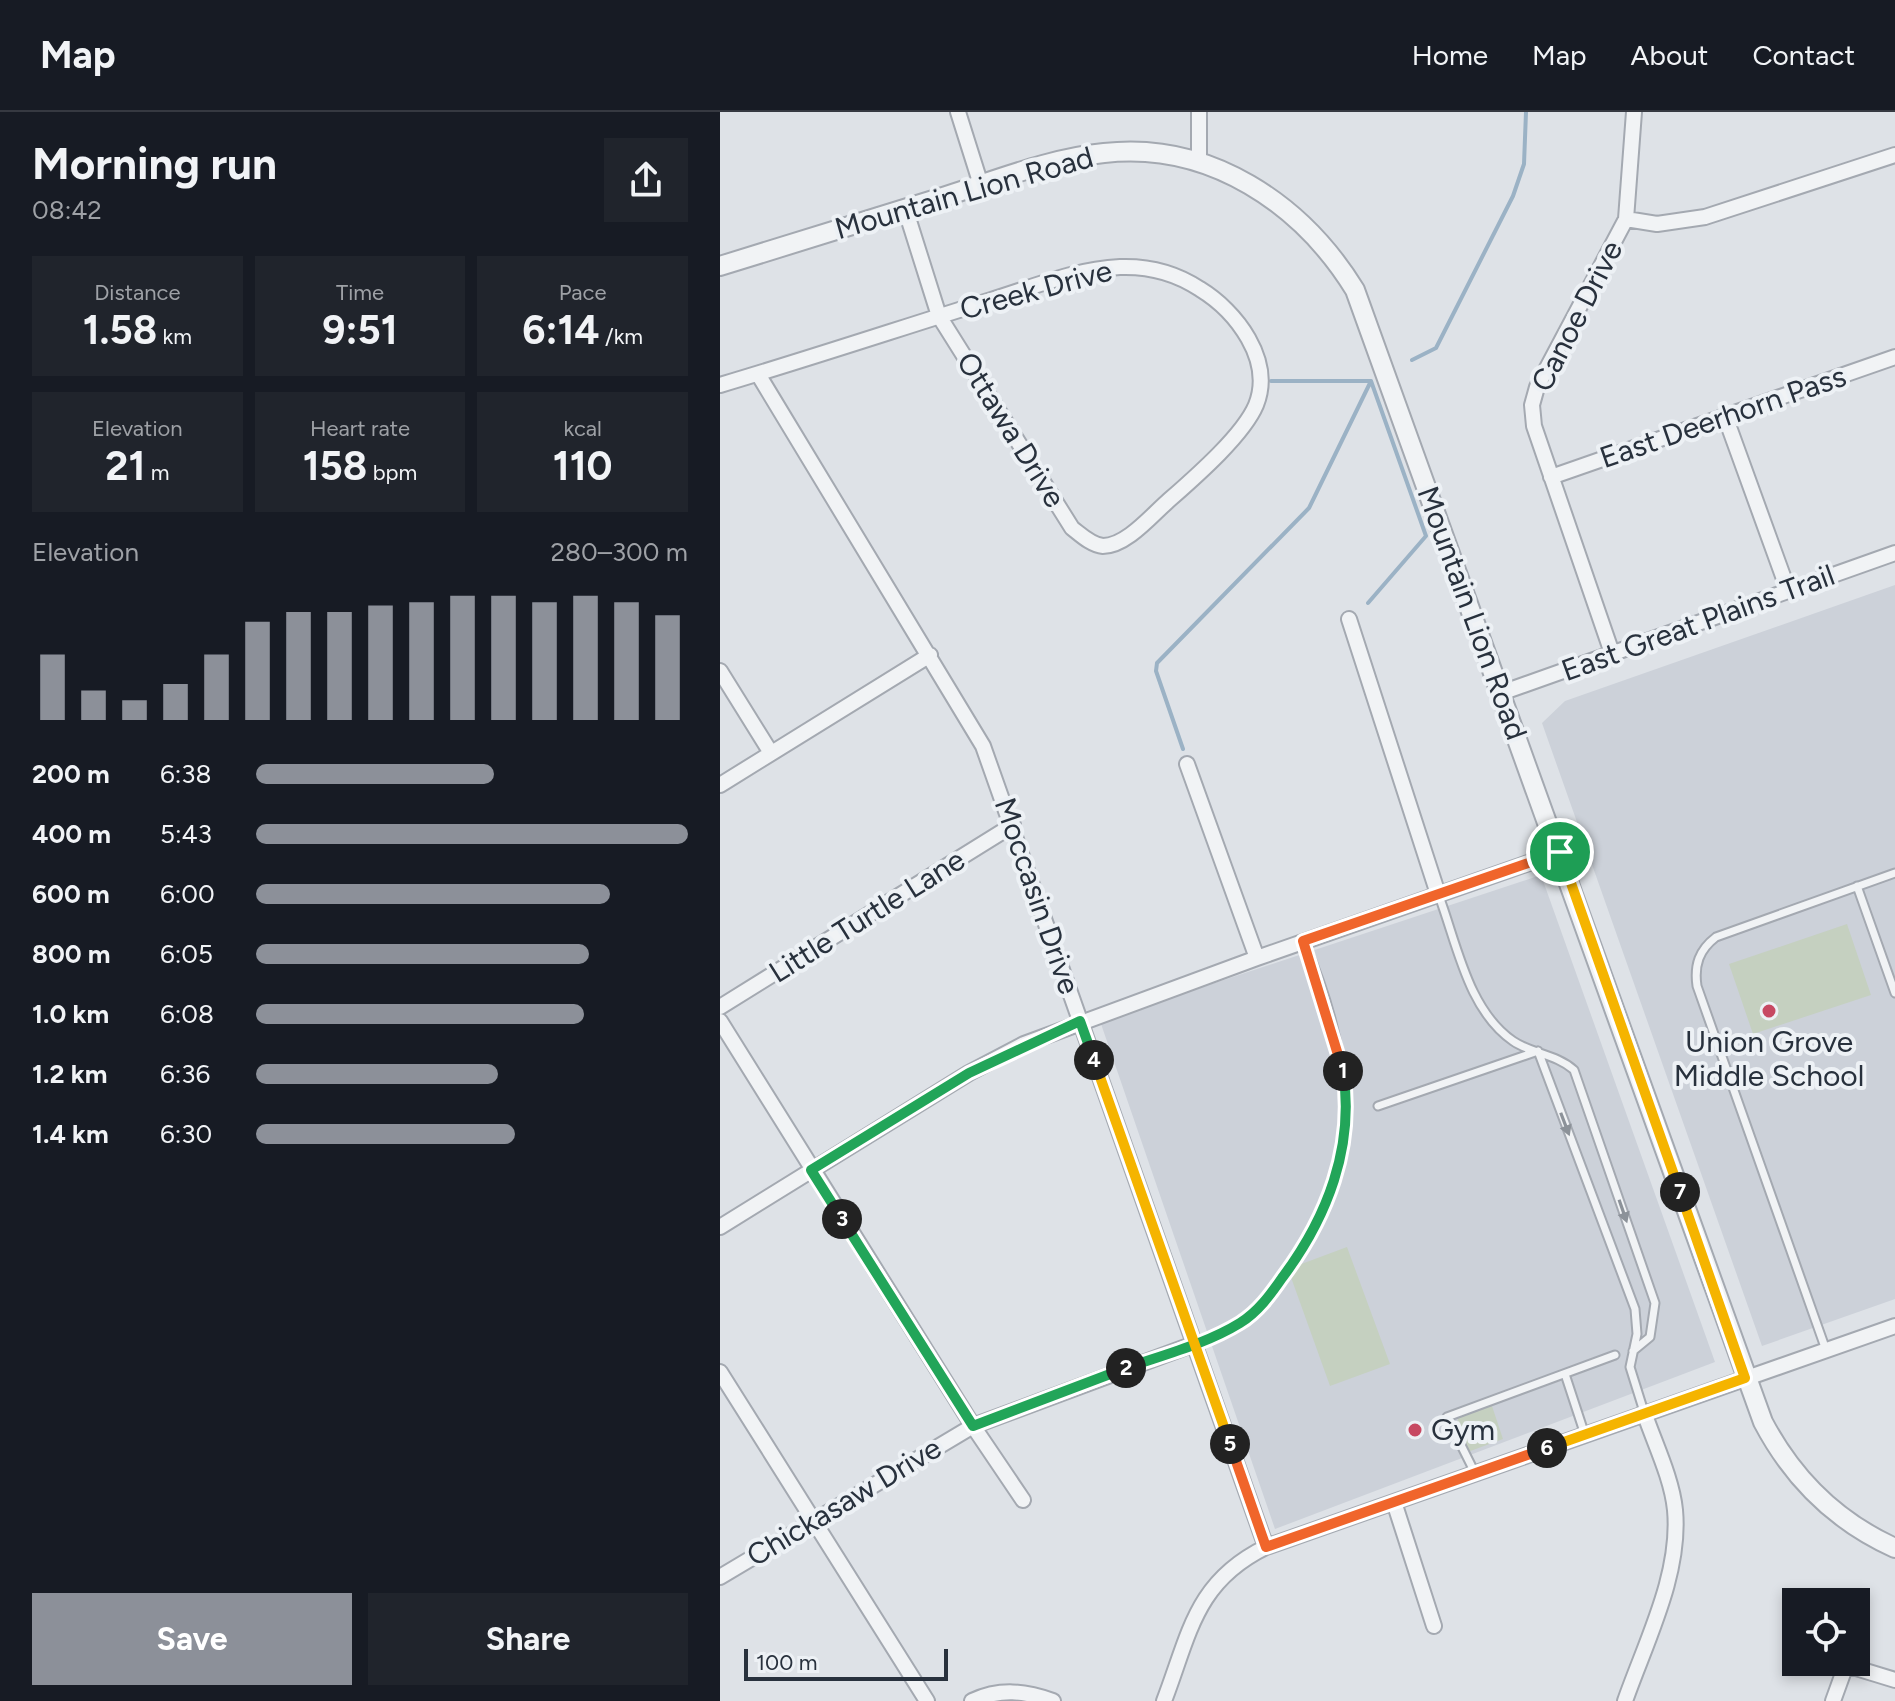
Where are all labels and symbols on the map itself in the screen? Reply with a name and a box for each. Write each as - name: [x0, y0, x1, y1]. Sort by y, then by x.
- street label: Mountain Lion Road: [830, 138, 1097, 247]
- street label: Canoe Drive: [1523, 234, 1630, 397]
- street label: Creek Drive: [956, 251, 1116, 328]
- street label: Ottawa Drive: [949, 345, 1074, 514]
- street label: East Deerhorn Pass: [1595, 357, 1851, 476]
- street label: Mountain Lion Road: [1409, 481, 1536, 745]
- street label: East Great Plains Trail: [1556, 556, 1839, 689]
- street label: Moccasin Drive: [987, 793, 1088, 999]
- pin: [1526, 818, 1594, 886]
- street label: Little Turtle Lane: [762, 841, 971, 990]
- marker: Union Grove Middle School: [1760, 1002, 1778, 1020]
- place label: Union Grove Middle School: [1674, 1023, 1864, 1094]
- pin: 4: [1074, 1040, 1114, 1080]
- pin: 1: [1323, 1051, 1363, 1091]
- one-way arrow: [1559, 1112, 1572, 1136]
- pin: 7: [1660, 1172, 1700, 1212]
- pin: 3: [822, 1199, 862, 1239]
- one-way arrow: [1617, 1199, 1629, 1223]
- pin: 2: [1106, 1348, 1146, 1388]
- place label: Gym: [1431, 1411, 1495, 1448]
- marker: Gym: [1406, 1421, 1424, 1439]
- pin: 5: [1210, 1424, 1250, 1464]
- pin: 6: [1527, 1428, 1567, 1468]
- street label: Chickasaw Drive: [740, 1429, 948, 1574]
- scale bar: [744, 1645, 948, 1681]

